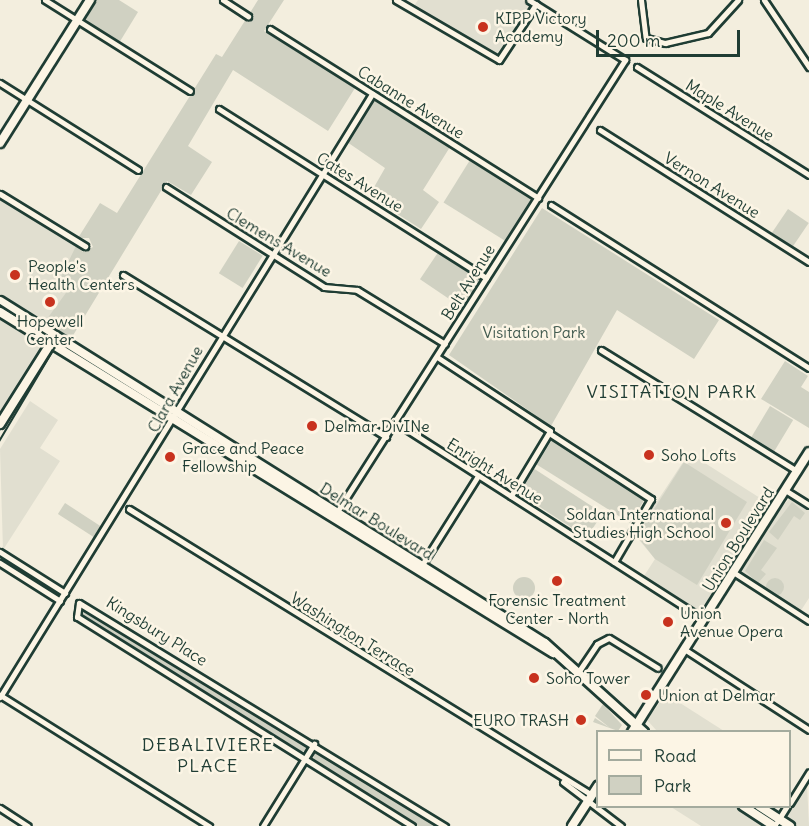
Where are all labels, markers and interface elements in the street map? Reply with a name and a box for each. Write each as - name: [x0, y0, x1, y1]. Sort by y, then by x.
- place label: KIPP Victory Academy: [495, 8, 587, 46]
- scale bar: [599, 18, 743, 56]
- marker: KIPP Victory Academy: [476, 20, 490, 34]
- text: 200 m: [607, 29, 661, 52]
- street label: Cabanne Avenue: [354, 62, 468, 142]
- street label: Maple Avenue: [682, 75, 778, 145]
- street label: Cates Avenue: [313, 148, 407, 216]
- street label: Vernon Avenue: [660, 148, 764, 222]
- street label: Clemens Avenue: [223, 203, 335, 281]
- street label: Belt Avenue: [437, 241, 499, 323]
- place label: People's Health Centers: [28, 256, 135, 294]
- marker: People's Health Centers: [6, 266, 24, 284]
- marker: Hopewell Center: [43, 295, 57, 309]
- place label: Hopewell Center: [17, 311, 83, 349]
- park label: Visitation Park: [482, 322, 586, 342]
- street label: Clara Avenue: [143, 342, 207, 436]
- district label: VISITATION PARK: [587, 381, 757, 403]
- place label: Delmar DivINe: [324, 416, 430, 436]
- marker: Delmar DivINe: [305, 419, 319, 433]
- street label: Enright Avenue: [443, 434, 547, 508]
- place label: Grace and Peace Fellowship: [182, 438, 304, 476]
- place label: Soho Lofts: [661, 445, 736, 465]
- marker: Soho Lofts: [642, 448, 656, 462]
- marker: Grace and Peace Fellowship: [163, 450, 177, 464]
- street label: Delmar Boulevard: [317, 478, 437, 564]
- street label: Union Boulevard: [698, 483, 778, 595]
- place label: Soldan International Studies High School: [566, 504, 714, 542]
- marker: Soldan International Studies High School: [719, 516, 733, 530]
- marker: Forensic Treatment Center - North: [550, 574, 564, 588]
- street label: Washington Terrace: [287, 588, 419, 680]
- place label: Forensic Treatment Center - North: [488, 590, 626, 628]
- street label: Kingsbury Place: [103, 592, 211, 670]
- place label: Union Avenue Opera: [680, 603, 783, 641]
- marker: Union Avenue Opera: [661, 615, 675, 629]
- place label: Soho Tower: [546, 668, 630, 688]
- marker: Soho Tower: [527, 671, 541, 685]
- place label: Union at Delmar: [658, 685, 775, 705]
- marker: Union at Delmar: [639, 688, 653, 702]
- place label: EURO TRASH: [473, 710, 569, 730]
- marker: EURO TRASH: [574, 713, 588, 727]
- legend: [596, 730, 791, 808]
- district label: DEBALIVIERE PLACE: [142, 735, 274, 777]
- text: Road: [654, 744, 696, 767]
- text: Park: [654, 774, 691, 797]

